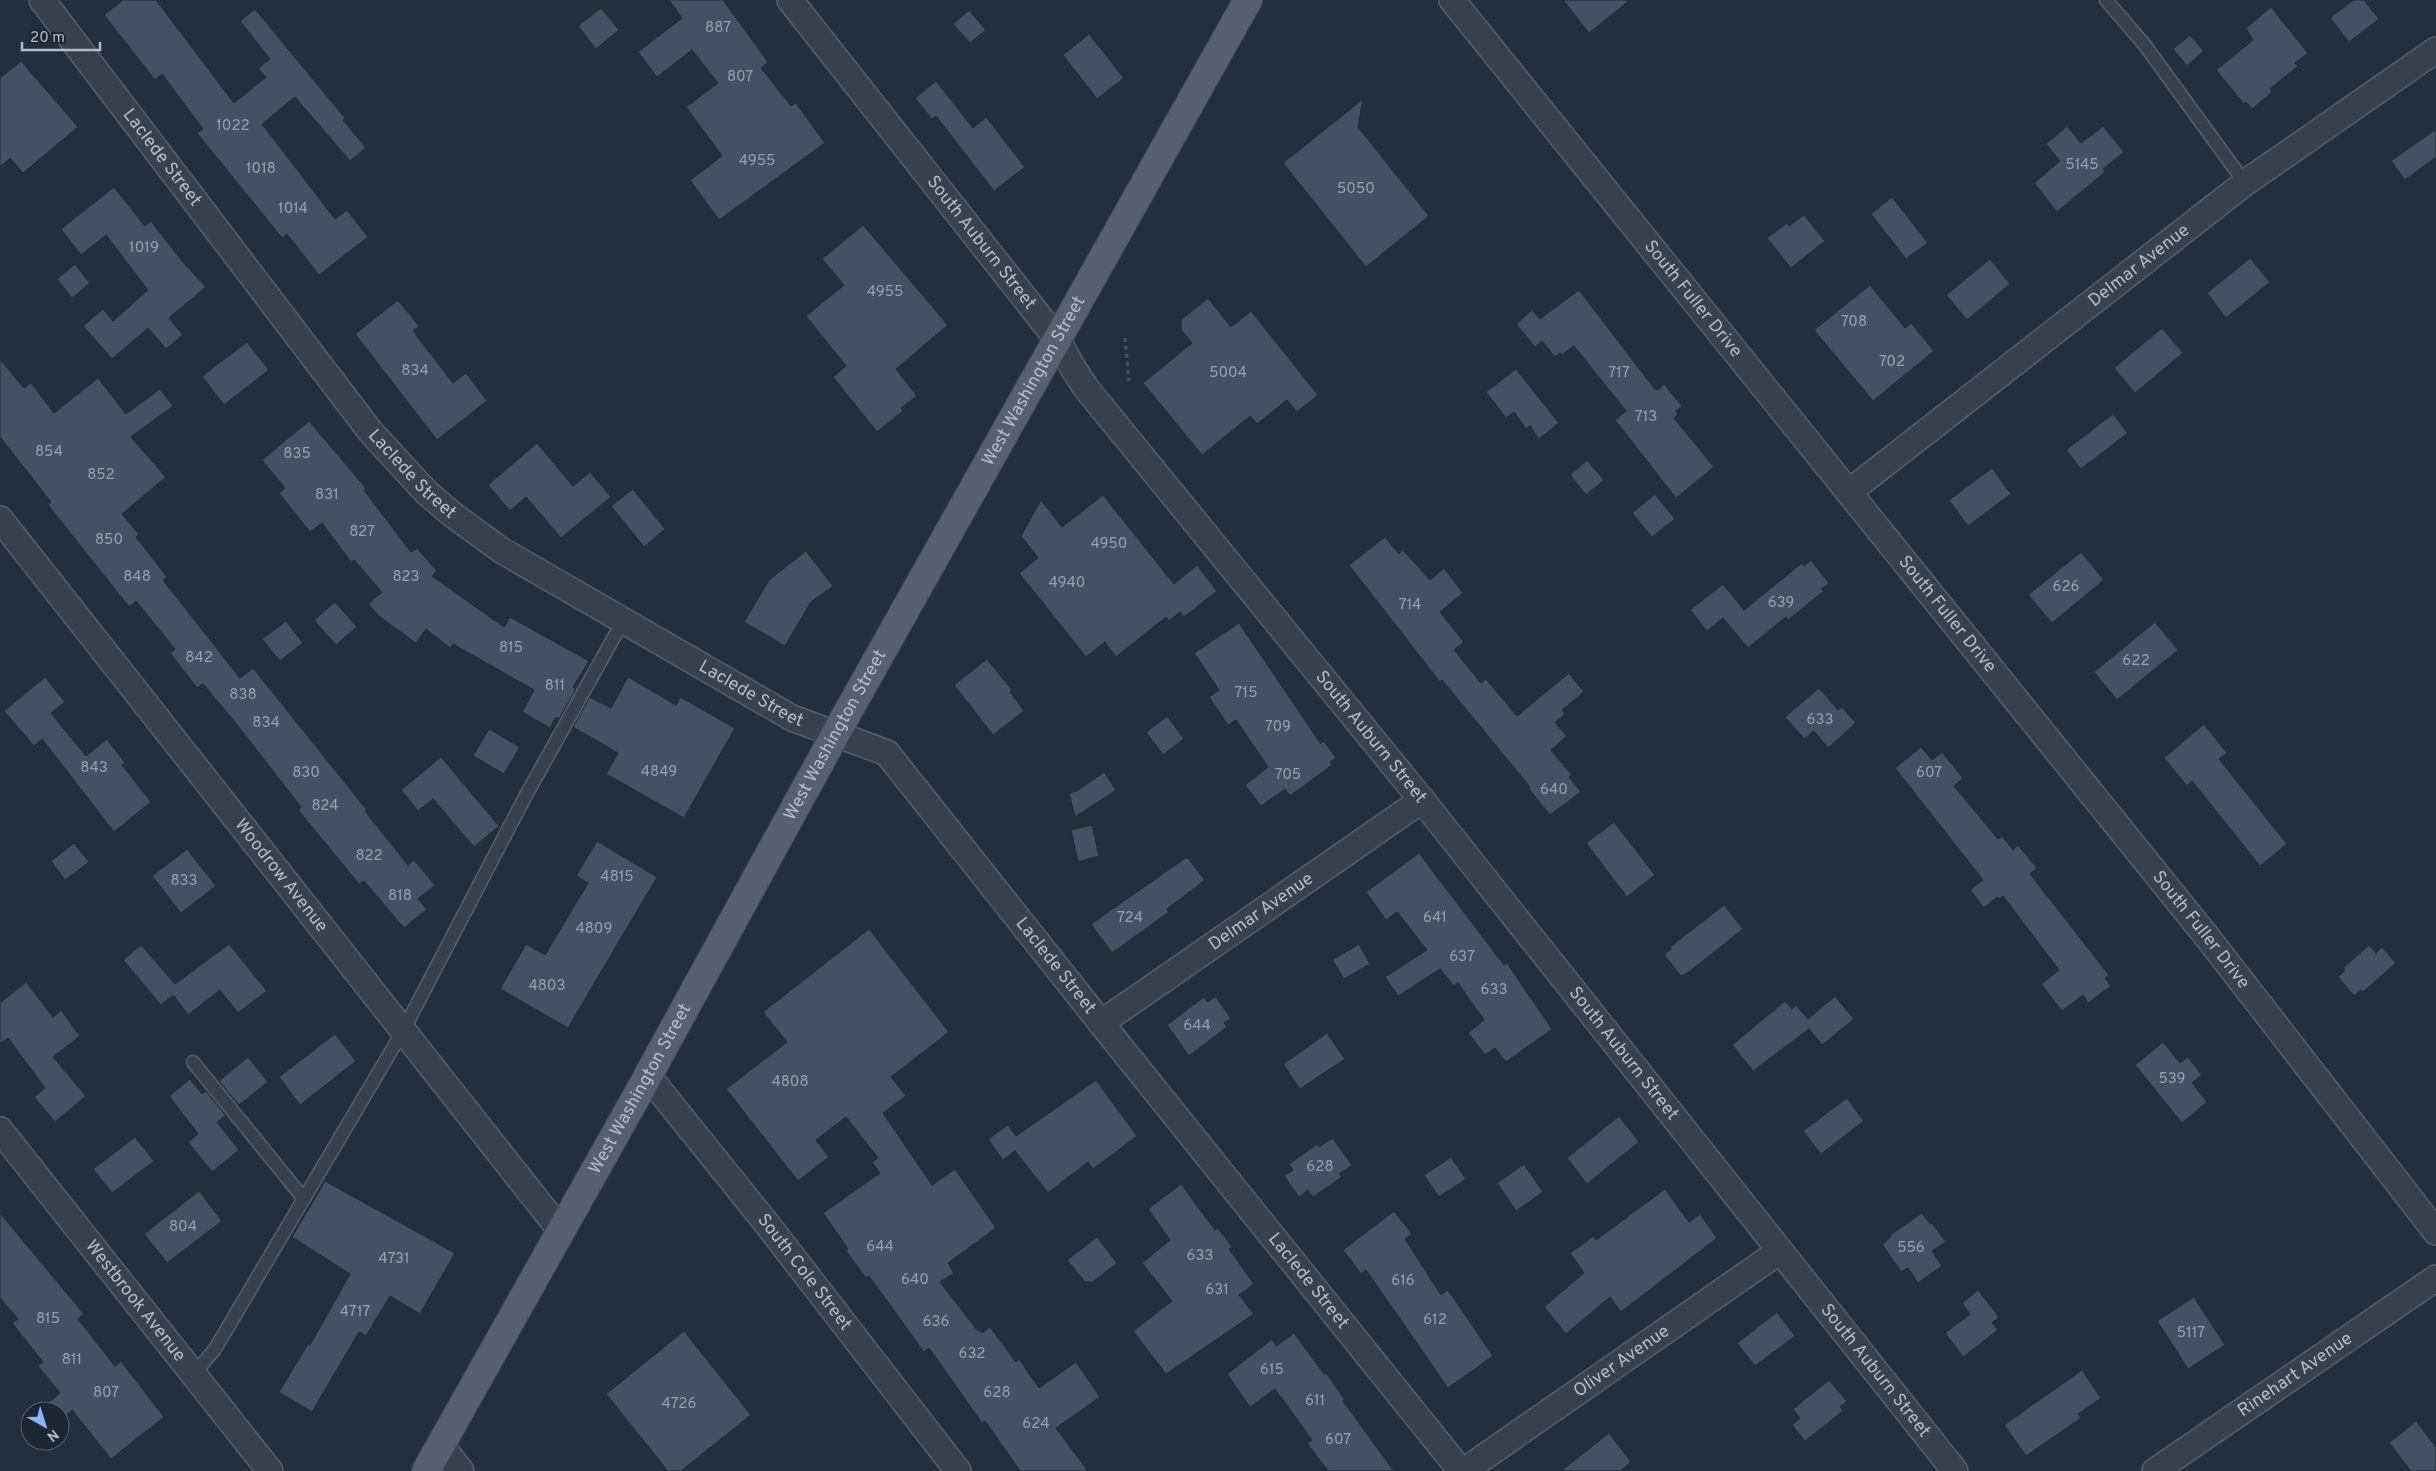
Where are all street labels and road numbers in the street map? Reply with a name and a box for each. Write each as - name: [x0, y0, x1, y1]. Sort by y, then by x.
- street label: Laclede Street: [117, 104, 207, 211]
- street label: South Auburn Street: [921, 171, 1041, 314]
- street label: Delmar Avenue: [2084, 219, 2194, 312]
- street label: South Fuller Drive: [1639, 236, 1747, 362]
- street label: West Washington Street: [977, 292, 1091, 470]
- street label: Laclede Street: [363, 425, 461, 524]
- street label: South Fuller Drive: [1893, 551, 2001, 678]
- street label: West Washington Street: [779, 646, 892, 825]
- street label: Laclede Street: [695, 655, 807, 733]
- street label: South Auburn Street: [1310, 666, 1432, 808]
- street label: Woodrow Avenue: [229, 814, 333, 937]
- street label: South Fuller Drive: [2147, 866, 2255, 994]
- street label: Delmar Avenue: [1204, 867, 1318, 956]
- street label: Laclede Street: [1010, 913, 1101, 1019]
- street label: South Auburn Street: [1563, 982, 1684, 1125]
- street label: West Washington Street: [584, 1000, 697, 1178]
- street label: South Cole Street: [752, 1209, 857, 1335]
- street label: Laclede Street: [1263, 1228, 1354, 1334]
- street label: Westbrook Avenue: [80, 1235, 191, 1367]
- street label: South Auburn Street: [1815, 1299, 1935, 1442]
- street label: Oliver Avenue: [1569, 1320, 1674, 1403]
- street label: Rinehart Avenue: [2233, 1327, 2357, 1422]

